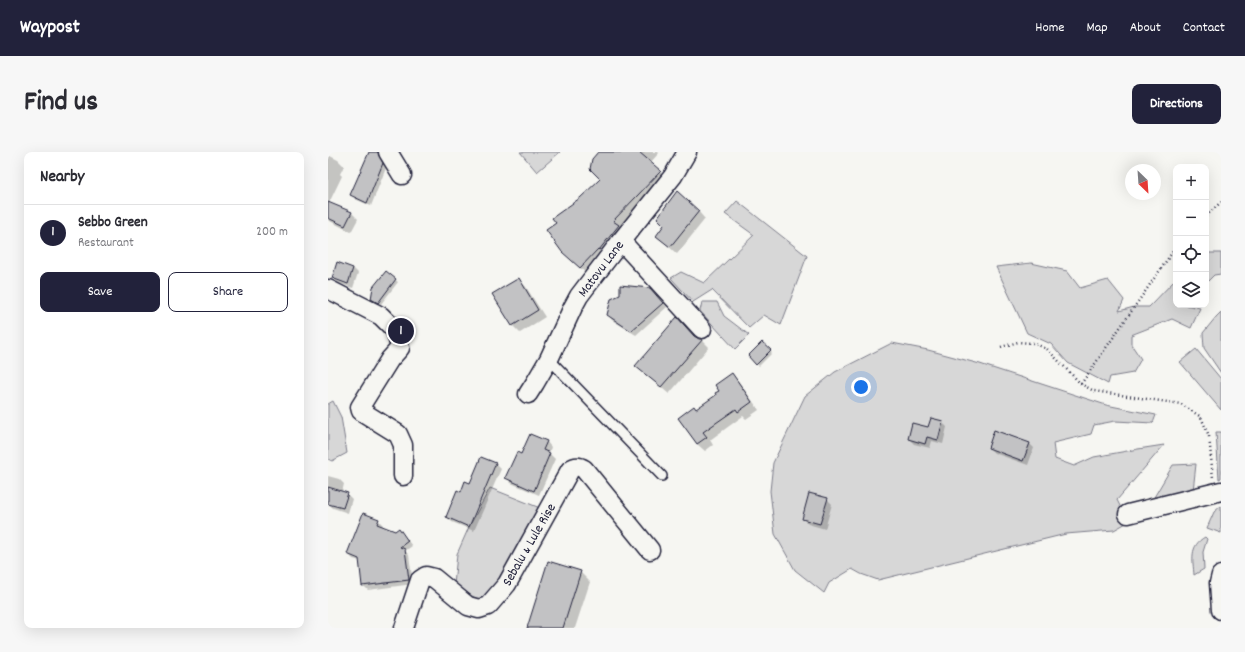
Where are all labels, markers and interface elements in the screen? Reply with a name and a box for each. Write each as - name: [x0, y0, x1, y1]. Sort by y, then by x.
- text: Waypost: [20, 15, 80, 42]
- text: Home: [1035, 18, 1064, 38]
- text: Map: [1086, 18, 1108, 38]
- text: About: [1130, 18, 1161, 38]
- text: Contact: [1183, 18, 1225, 38]
- text: Find us: [24, 84, 98, 124]
- button: Directions: [1132, 84, 1221, 124]
- north arrow: [1125, 164, 1161, 200]
- map controls: [1173, 164, 1209, 308]
- button: +: [1173, 164, 1209, 200]
- text: Nearby: [40, 166, 84, 190]
- button: −: [1173, 200, 1209, 236]
- text: Sebbo Green: [78, 212, 148, 234]
- text: 1: [52, 223, 54, 242]
- text: 200 m: [256, 223, 288, 242]
- text: Restaurant: [78, 234, 134, 253]
- button: locate: [1173, 236, 1209, 272]
- street label: Matovu Lane: [574, 237, 629, 302]
- button: Save: [40, 272, 160, 312]
- button: Share: [168, 272, 288, 312]
- button: layers: [1173, 272, 1209, 308]
- pin: 1: [388, 316, 414, 346]
- your location: [851, 377, 871, 397]
- street label: Sebalu & Lule Rise: [498, 500, 562, 590]

